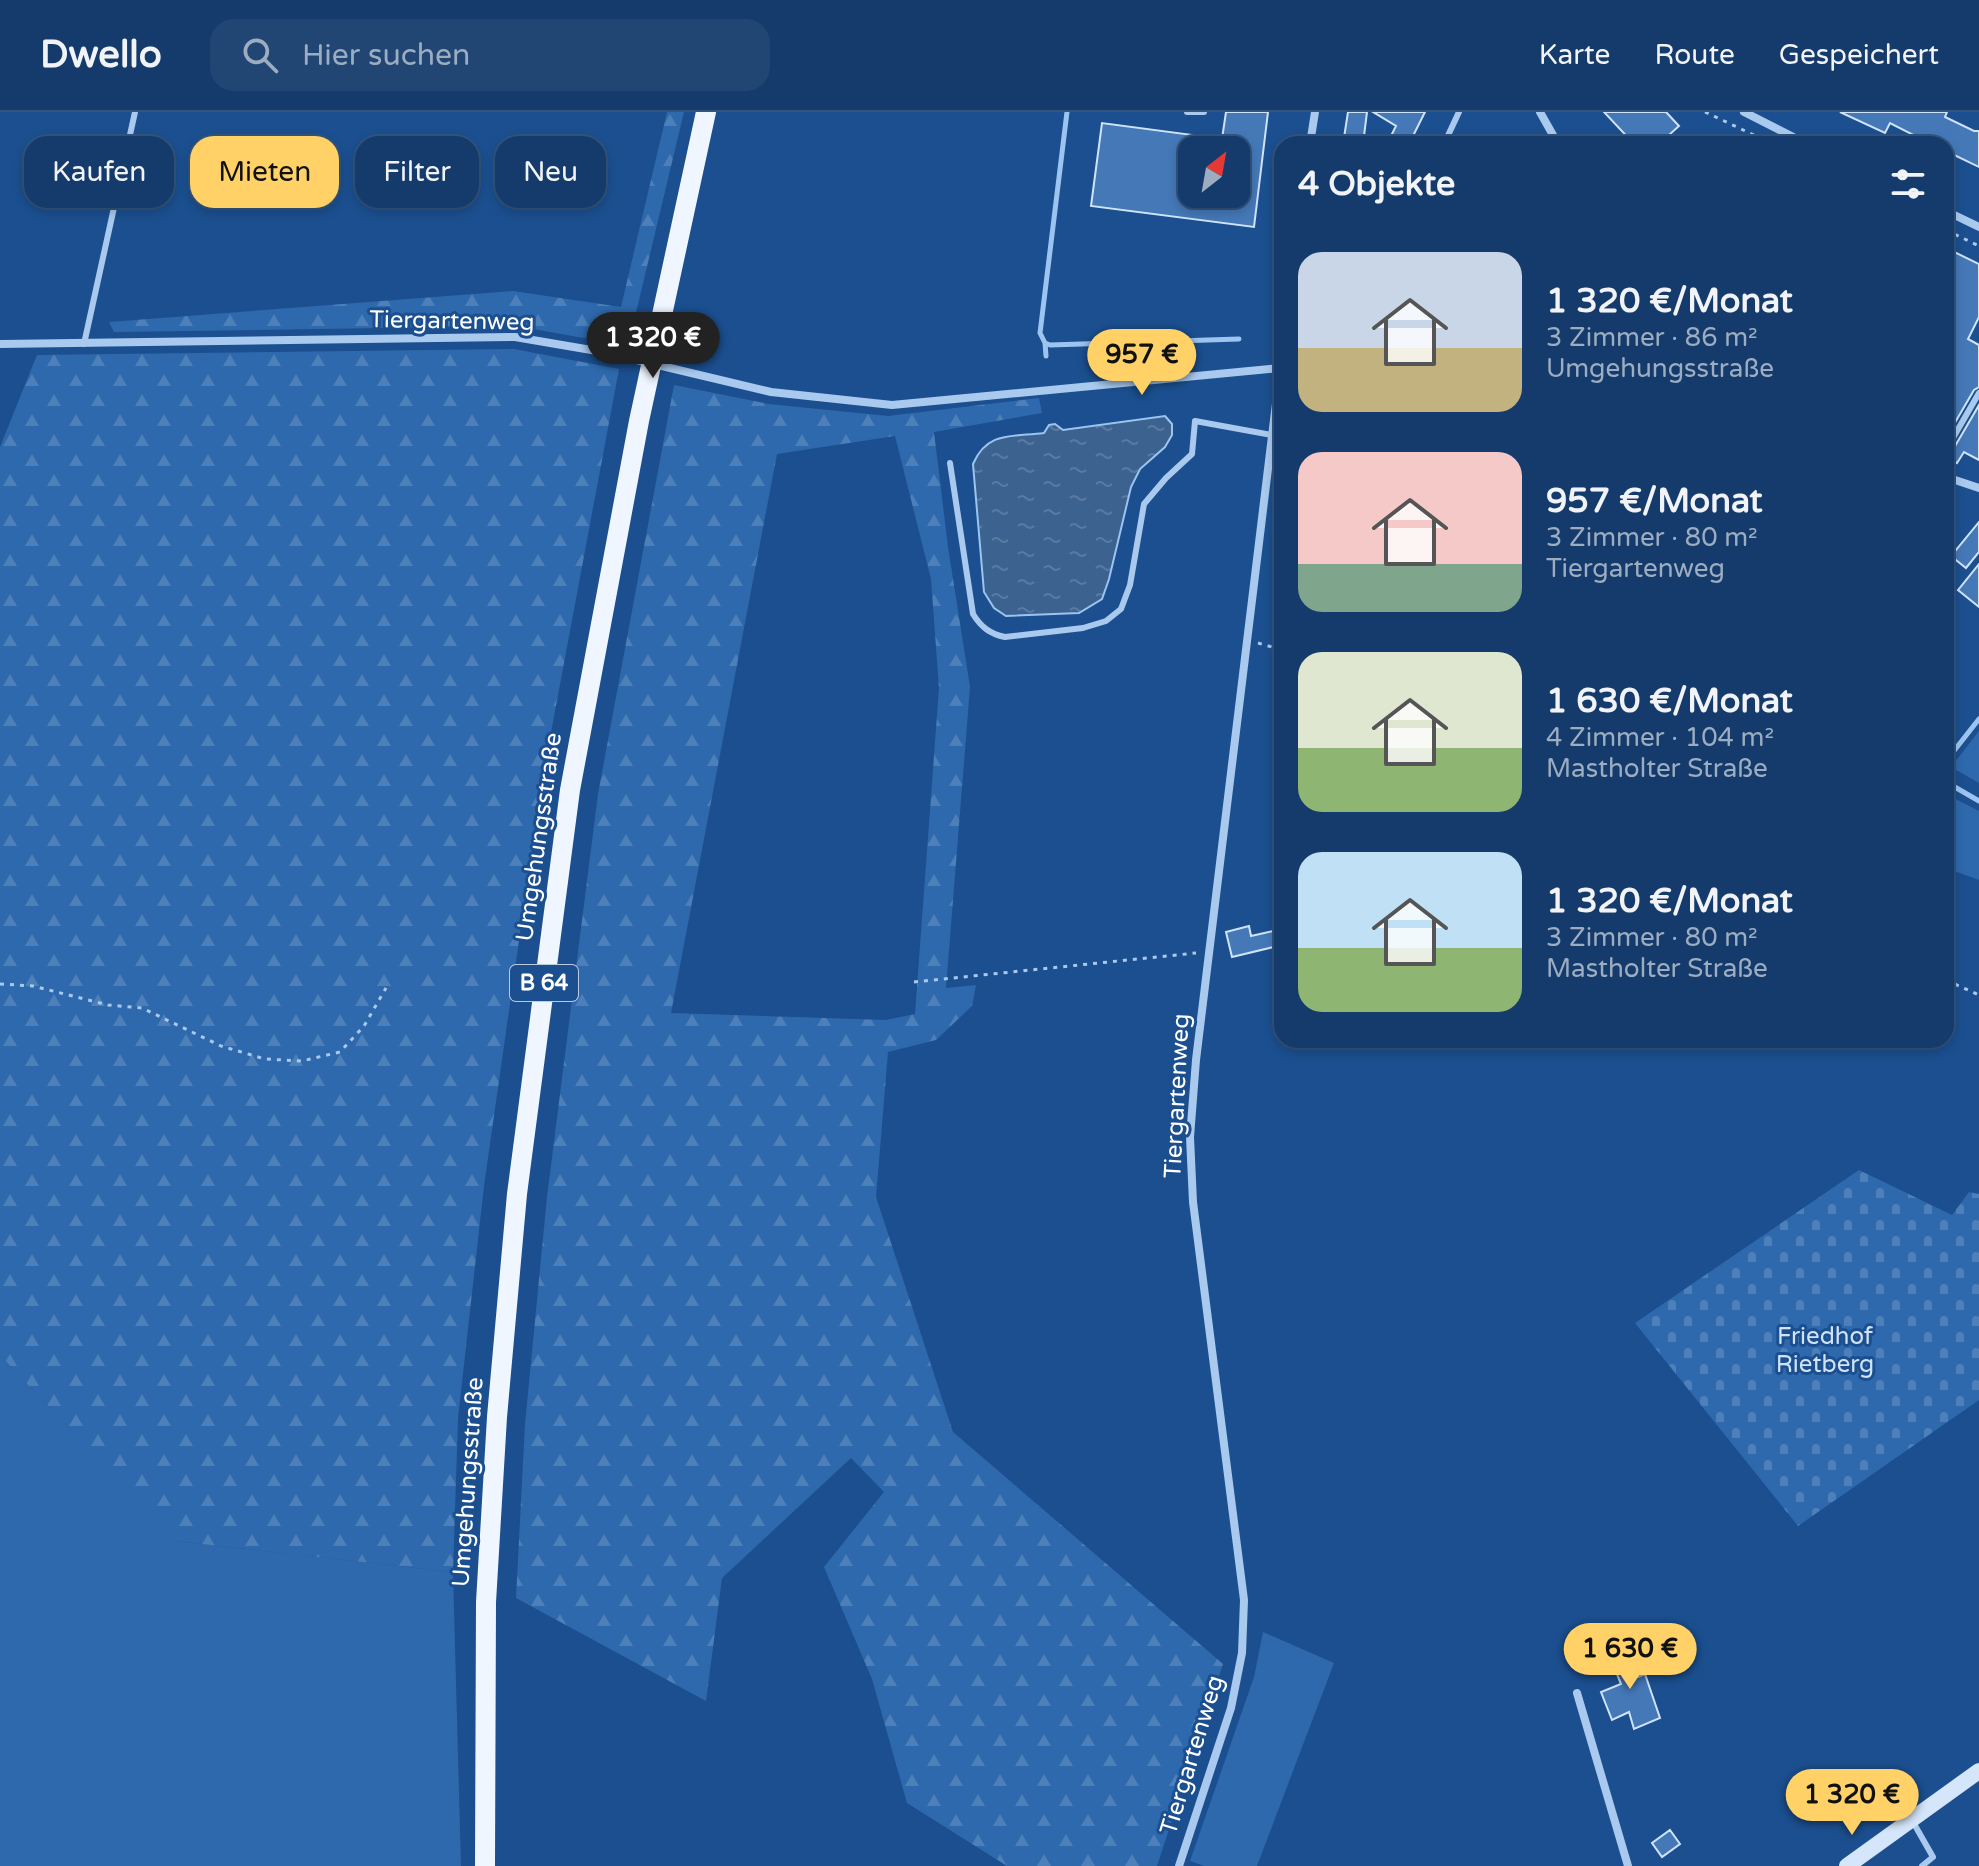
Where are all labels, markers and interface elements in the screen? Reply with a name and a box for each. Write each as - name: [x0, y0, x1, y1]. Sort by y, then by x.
- search box: [210, 19, 770, 91]
- text: Dwello: [40, 32, 162, 78]
- icon: search: [238, 33, 282, 77]
- text: Hier suchen: [302, 37, 470, 74]
- text: Karte: [1539, 38, 1610, 72]
- text: Route: [1654, 38, 1735, 72]
- text: Gespeichert: [1779, 38, 1939, 72]
- chip: Kaufen: [24, 136, 174, 208]
- chip: Mieten: [190, 136, 339, 208]
- chip: Filter: [355, 136, 479, 208]
- chip: Neu: [495, 136, 606, 208]
- north arrow: [1178, 136, 1250, 208]
- map controls: [1178, 136, 1250, 208]
- icon: filters: [1886, 162, 1930, 206]
- text: 4 Objekte: [1298, 164, 1455, 205]
- text: 1 320 €/Monat: [1546, 281, 1793, 322]
- icon: home: [1362, 284, 1458, 380]
- street label: Tiergartenweg: [369, 305, 535, 337]
- pin: 1 320 €: [579, 312, 727, 380]
- text: 1 320 €: [605, 322, 701, 353]
- text: 3 Zimmer · 86 m²: [1546, 322, 1758, 353]
- pin: 957 €: [1086, 329, 1198, 397]
- text: 957 €: [1105, 339, 1179, 370]
- text: Umgehungsstraße: [1546, 353, 1774, 384]
- text: 957 €/Monat: [1546, 481, 1763, 522]
- icon: home: [1362, 484, 1458, 580]
- text: 3 Zimmer · 80 m²: [1546, 522, 1758, 553]
- text: Tiergartenweg: [1546, 553, 1725, 584]
- text: 1 630 €/Monat: [1546, 681, 1793, 722]
- icon: home: [1362, 684, 1458, 780]
- text: 4 Zimmer · 104 m²: [1546, 722, 1774, 753]
- street label: Umgehungsstraße: [510, 731, 568, 943]
- text: Mastholter Straße: [1546, 753, 1768, 784]
- text: 1 320 €/Monat: [1546, 881, 1793, 922]
- icon: home: [1362, 884, 1458, 980]
- text: 3 Zimmer · 80 m²: [1546, 922, 1758, 953]
- text: Mastholter Straße: [1546, 953, 1768, 984]
- road number: B 64: [510, 965, 578, 1001]
- street label: Tiergartenweg: [1158, 1013, 1196, 1179]
- park label: Friedhof Rietberg: [1776, 1322, 1874, 1379]
- street label: Umgehungsstraße: [446, 1376, 490, 1588]
- pin: 1 630 €: [1556, 1623, 1704, 1691]
- text: 1 630 €: [1582, 1633, 1678, 1664]
- street label: Tiergartenweg: [1154, 1672, 1230, 1838]
- pin: 1 320 €: [1778, 1769, 1926, 1837]
- text: 1 320 €: [1804, 1779, 1900, 1810]

